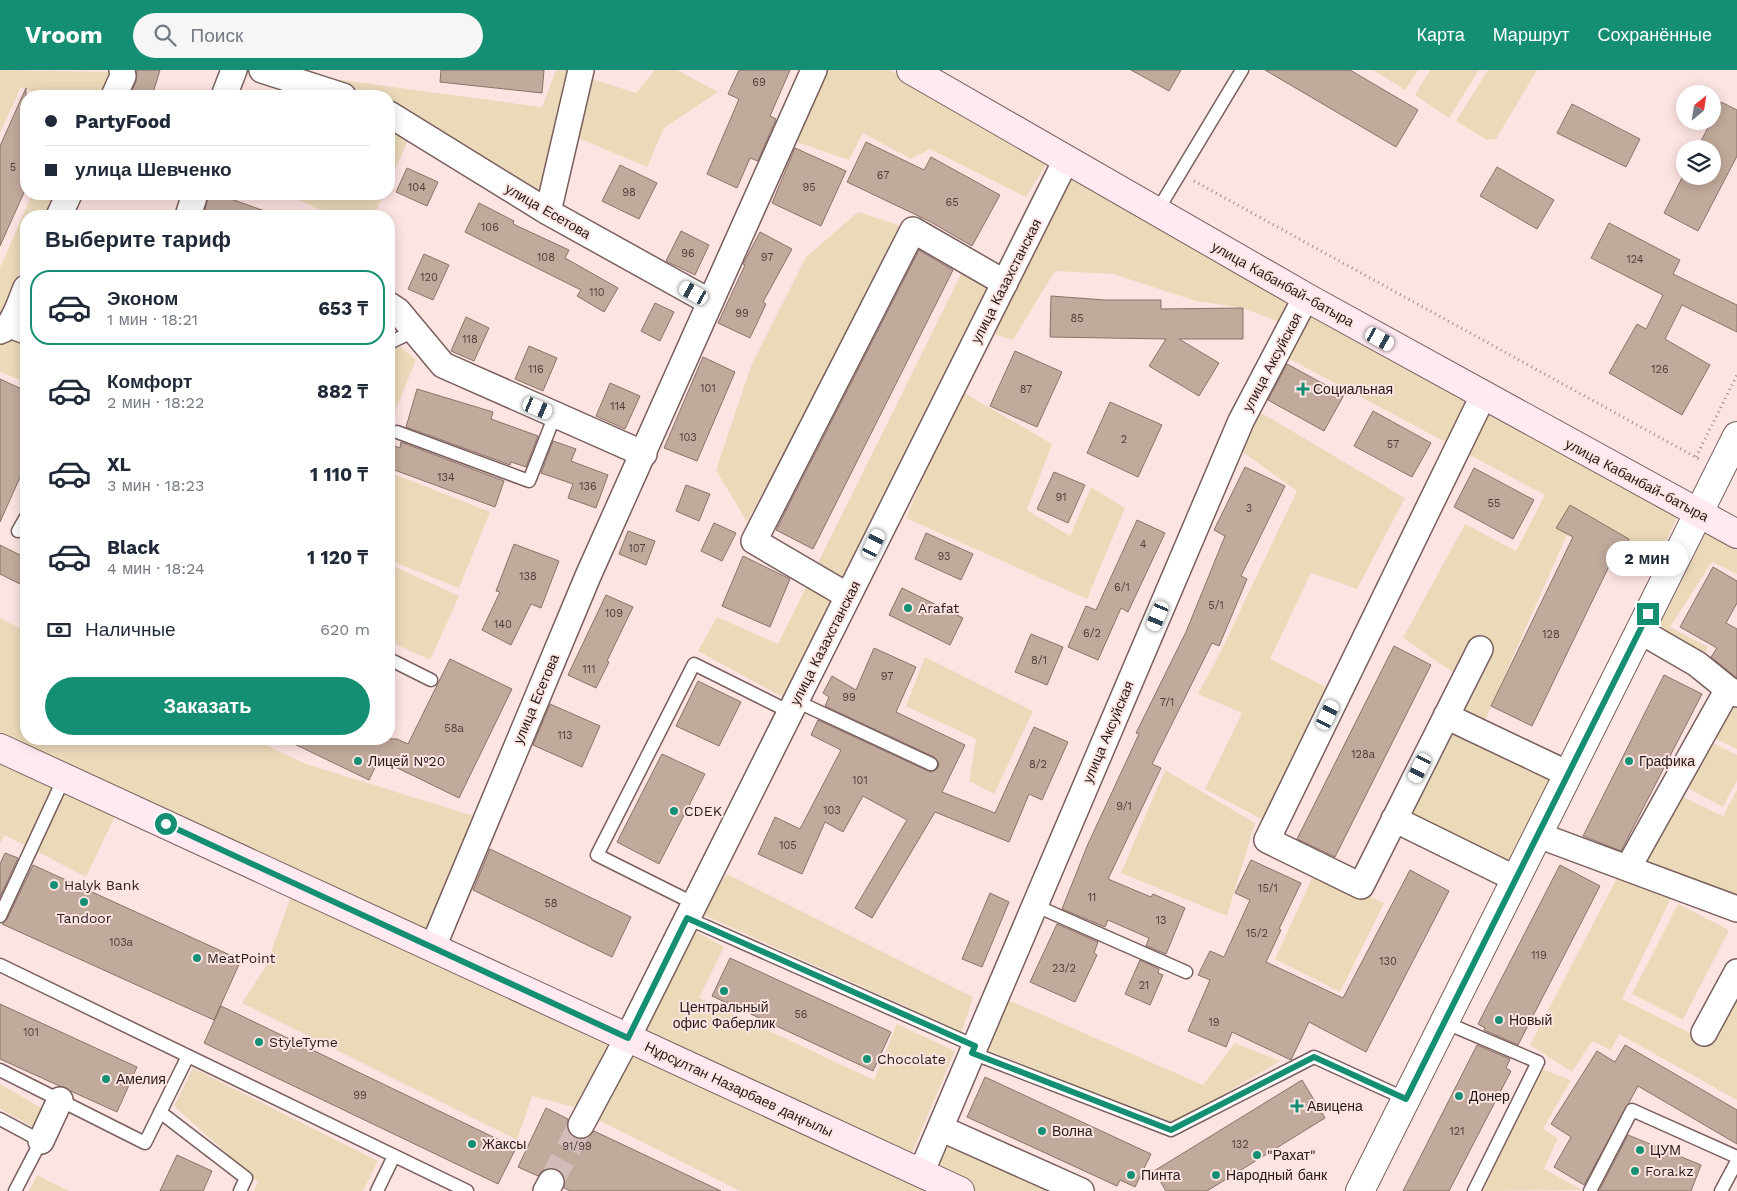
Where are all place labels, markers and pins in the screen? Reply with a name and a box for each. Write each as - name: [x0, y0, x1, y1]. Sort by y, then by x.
- place label: Социальная: [1313, 381, 1393, 397]
- marker: Социальная: [1297, 383, 1309, 395]
- place label: Arafat: [918, 600, 959, 616]
- marker: Arafat: [902, 602, 914, 614]
- place label: Лицей №20: [368, 753, 445, 769]
- place label: Графика: [1639, 753, 1695, 769]
- marker: Лицей №20: [352, 755, 364, 767]
- marker: Графика: [1623, 755, 1635, 767]
- place label: CDEK: [684, 803, 722, 819]
- marker: CDEK: [668, 805, 680, 817]
- place label: Halyk Bank: [64, 877, 139, 893]
- marker: Halyk Bank: [48, 879, 60, 891]
- marker: Tandoor: [78, 896, 90, 908]
- place label: Tandoor: [57, 910, 112, 926]
- place label: MeatPoint: [207, 950, 276, 966]
- marker: MeatPoint: [191, 952, 203, 964]
- marker: Центральный офис Фаберлик: [718, 985, 730, 997]
- place label: Центральный офис Фаберлик: [673, 999, 776, 1031]
- place label: Новый: [1509, 1012, 1552, 1028]
- marker: Новый: [1493, 1014, 1505, 1026]
- place label: StyleTyme: [269, 1034, 338, 1050]
- marker: StyleTyme: [253, 1036, 265, 1048]
- place label: Chocolate: [877, 1051, 946, 1067]
- marker: Chocolate: [861, 1053, 873, 1065]
- place label: Амелия: [116, 1071, 166, 1087]
- marker: Амелия: [100, 1073, 112, 1085]
- place label: Донер: [1469, 1088, 1510, 1104]
- marker: Донер: [1453, 1090, 1465, 1102]
- place label: Авицена: [1307, 1098, 1363, 1114]
- marker: Авицена: [1291, 1100, 1303, 1112]
- place label: Волна: [1052, 1123, 1093, 1139]
- marker: Волна: [1036, 1125, 1048, 1137]
- place label: Жаксы: [482, 1136, 526, 1152]
- marker: Жаксы: [466, 1138, 478, 1150]
- place label: ЦУМ: [1650, 1142, 1681, 1158]
- marker: ЦУМ: [1634, 1144, 1646, 1156]
- place label: "Рахат": [1267, 1147, 1316, 1163]
- marker: "Рахат": [1251, 1149, 1263, 1161]
- place label: Fora.kz: [1645, 1163, 1694, 1179]
- marker: Fora.kz: [1629, 1165, 1641, 1177]
- place label: Пинта: [1141, 1167, 1181, 1183]
- place label: Народный банк: [1226, 1167, 1328, 1183]
- marker: Пинта: [1125, 1169, 1137, 1181]
- marker: Народный банк: [1210, 1169, 1222, 1181]

